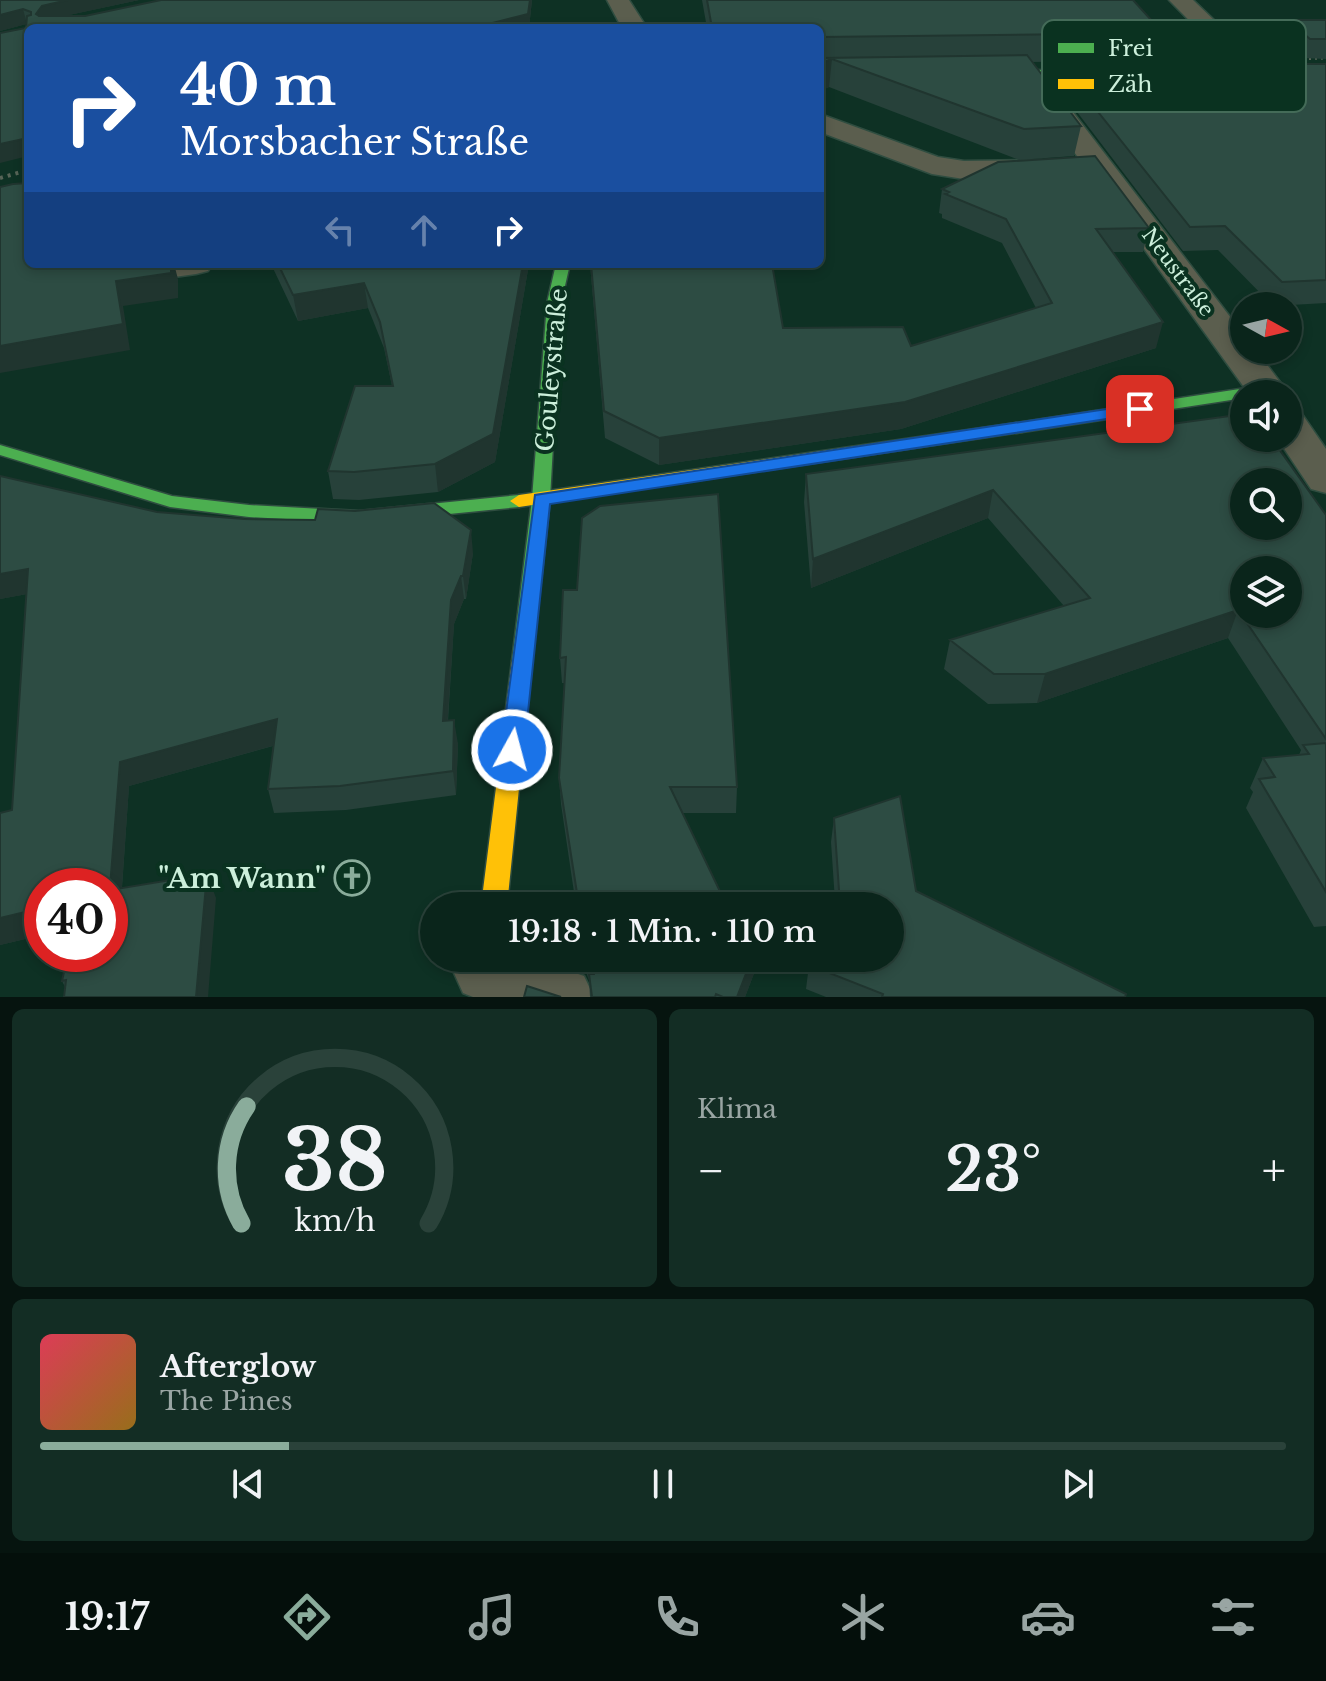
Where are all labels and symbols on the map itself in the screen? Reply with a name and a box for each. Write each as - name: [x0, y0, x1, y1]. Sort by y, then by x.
- legend: [1042, 20, 1306, 112]
- text: Frei: [1108, 35, 1153, 62]
- text: Zäh: [1108, 71, 1152, 98]
- street label: Neustraße: [1137, 223, 1219, 321]
- street label: Gouleystraße: [530, 287, 573, 453]
- north arrow: [1230, 292, 1302, 364]
- pin: [1106, 375, 1174, 443]
- position arrow: [470, 708, 554, 792]
- church icon: "Am Wann": [333, 859, 371, 897]
- place label: "Am Wann": [158, 861, 326, 896]
- speed limit sign: 40: [24, 868, 128, 972]

